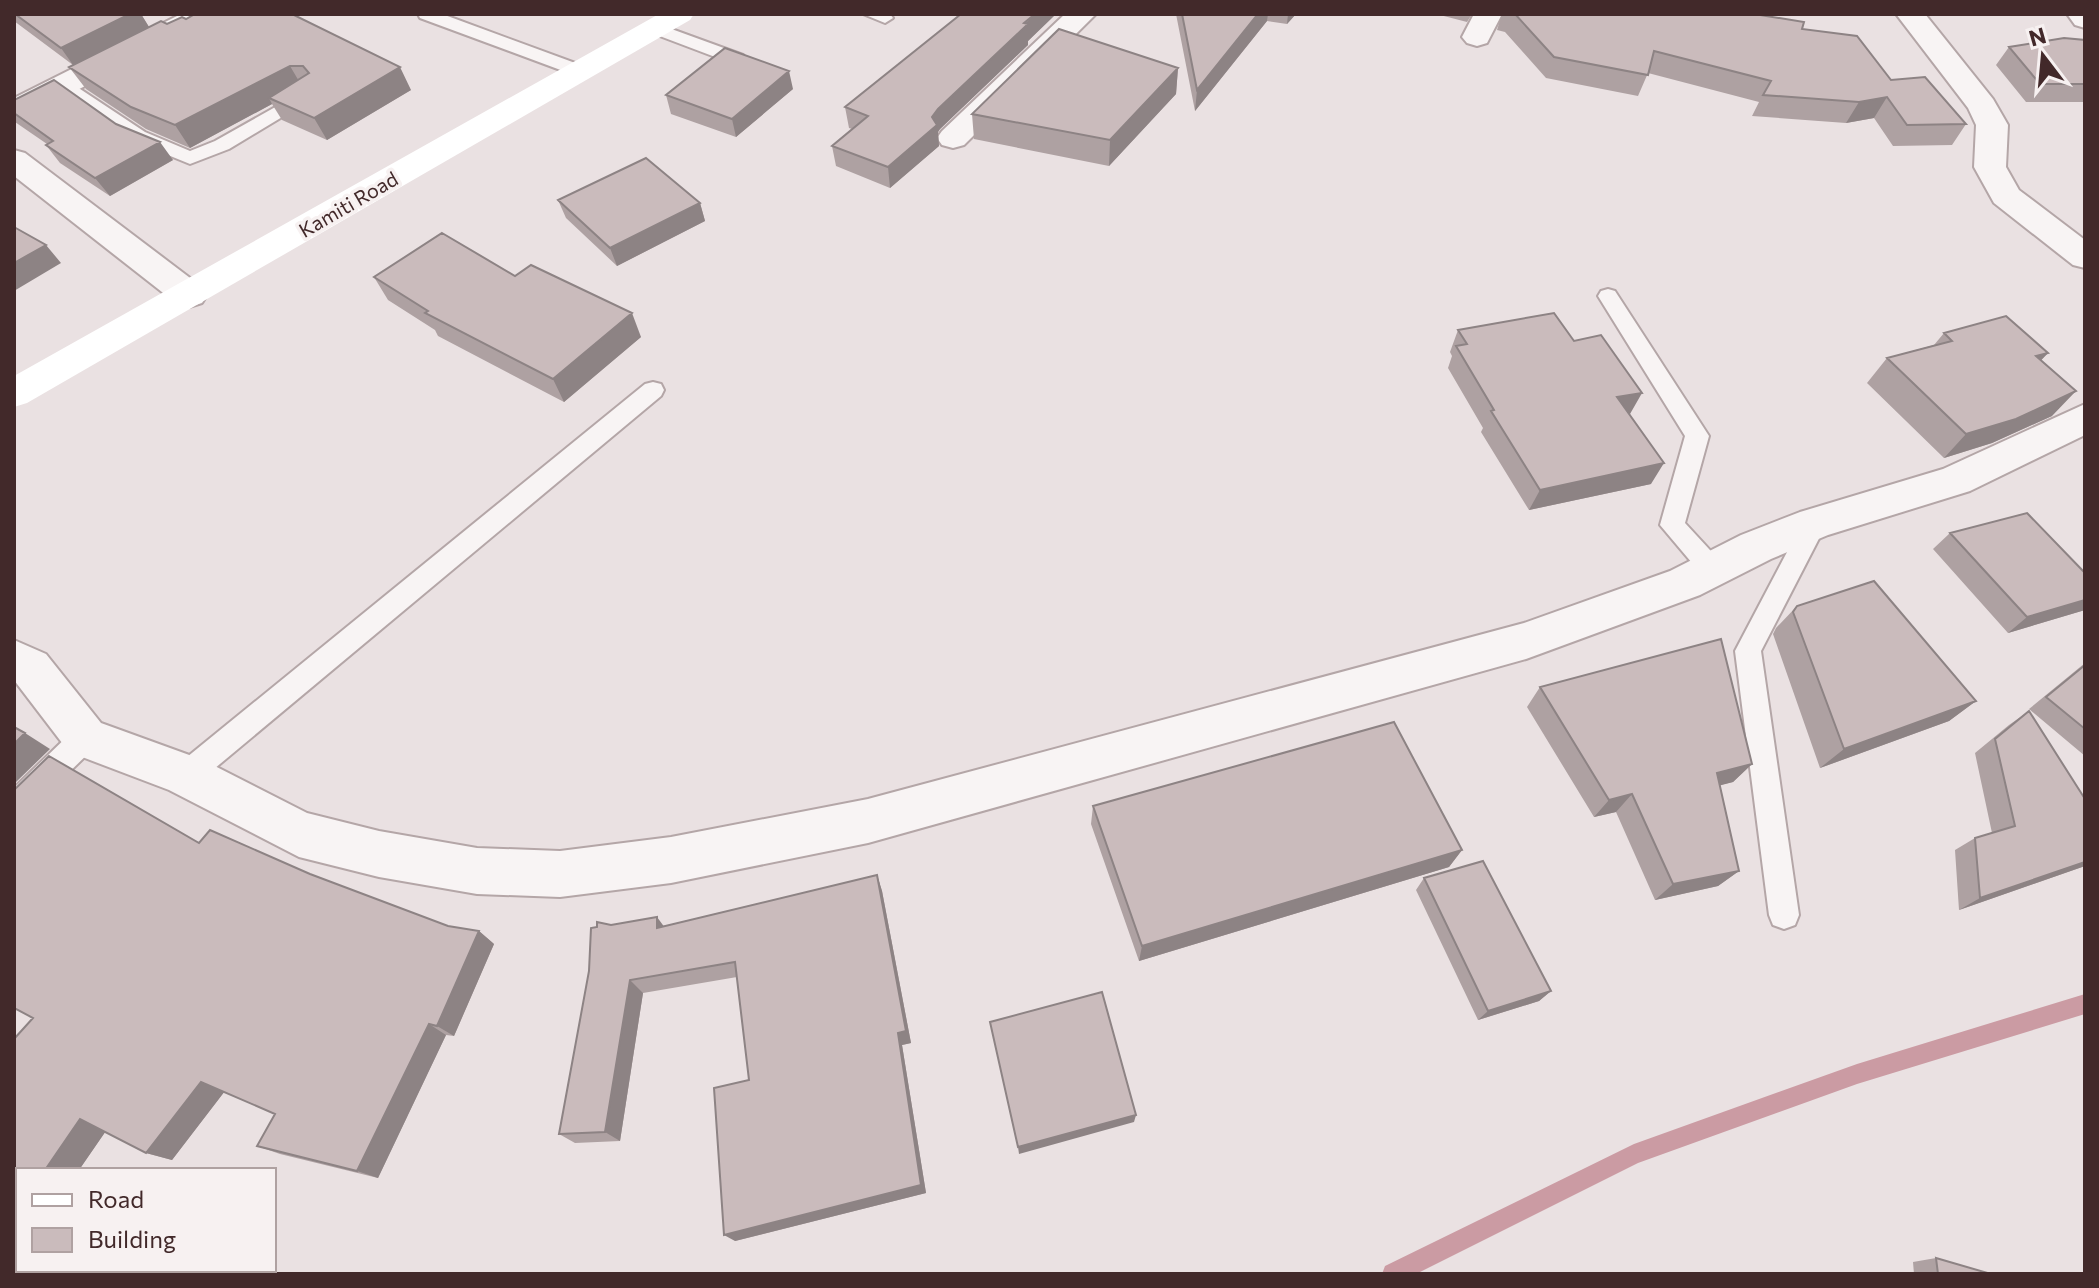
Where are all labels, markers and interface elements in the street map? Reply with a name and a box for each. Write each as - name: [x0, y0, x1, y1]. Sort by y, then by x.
- north arrow: [2003, 16, 2083, 96]
- text: N: [2026, 21, 2049, 52]
- street label: Kamiti Road: [294, 166, 402, 242]
- legend: [16, 1168, 276, 1272]
- text: Road: [88, 1184, 144, 1213]
- text: Building: [88, 1224, 176, 1253]

